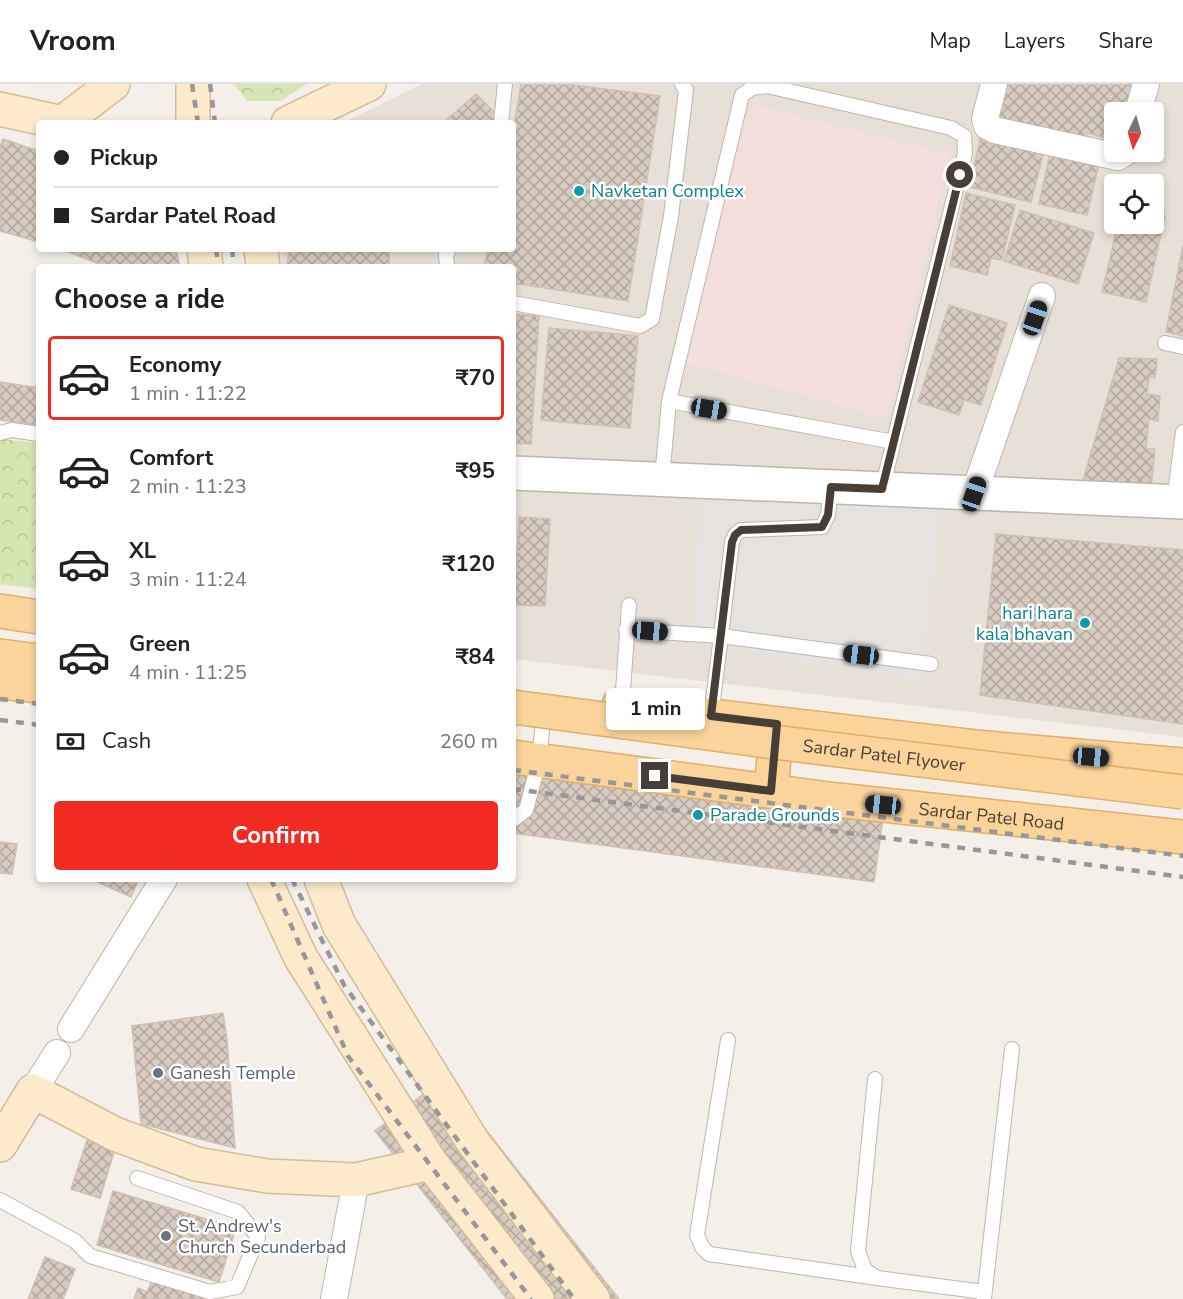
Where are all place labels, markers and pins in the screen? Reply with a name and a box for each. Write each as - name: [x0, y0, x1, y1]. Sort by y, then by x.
- place label: Navketan Complex: [591, 179, 744, 203]
- marker: Navketan Complex: [572, 184, 586, 198]
- place label: hari hara kala bhavan: [976, 601, 1073, 646]
- marker: hari hara kala bhavan: [1078, 616, 1092, 630]
- place label: Parade Grounds: [710, 803, 840, 827]
- marker: Parade Grounds: [691, 808, 705, 822]
- place label: Ganesh Temple: [170, 1061, 296, 1085]
- marker: Ganesh Temple: [151, 1066, 165, 1080]
- place label: St. Andrew's Church Secunderbad: [178, 1214, 346, 1259]
- marker: St. Andrew's Church Secunderbad: [159, 1229, 173, 1243]

